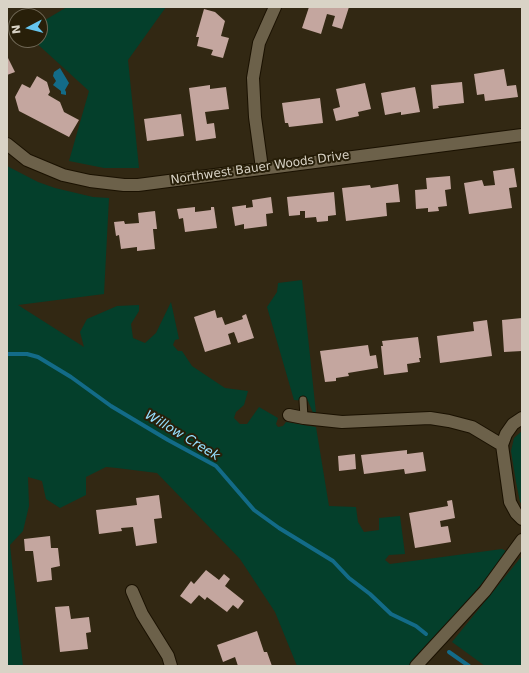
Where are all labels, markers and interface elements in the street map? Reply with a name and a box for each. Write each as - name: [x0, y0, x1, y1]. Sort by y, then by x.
- north arrow: [8, 8, 48, 48]
- text: N: [10, 24, 24, 35]
- street label: Northwest Bauer Woods Drive: [170, 148, 350, 188]
- water label: Willow Creek: [142, 408, 222, 464]

